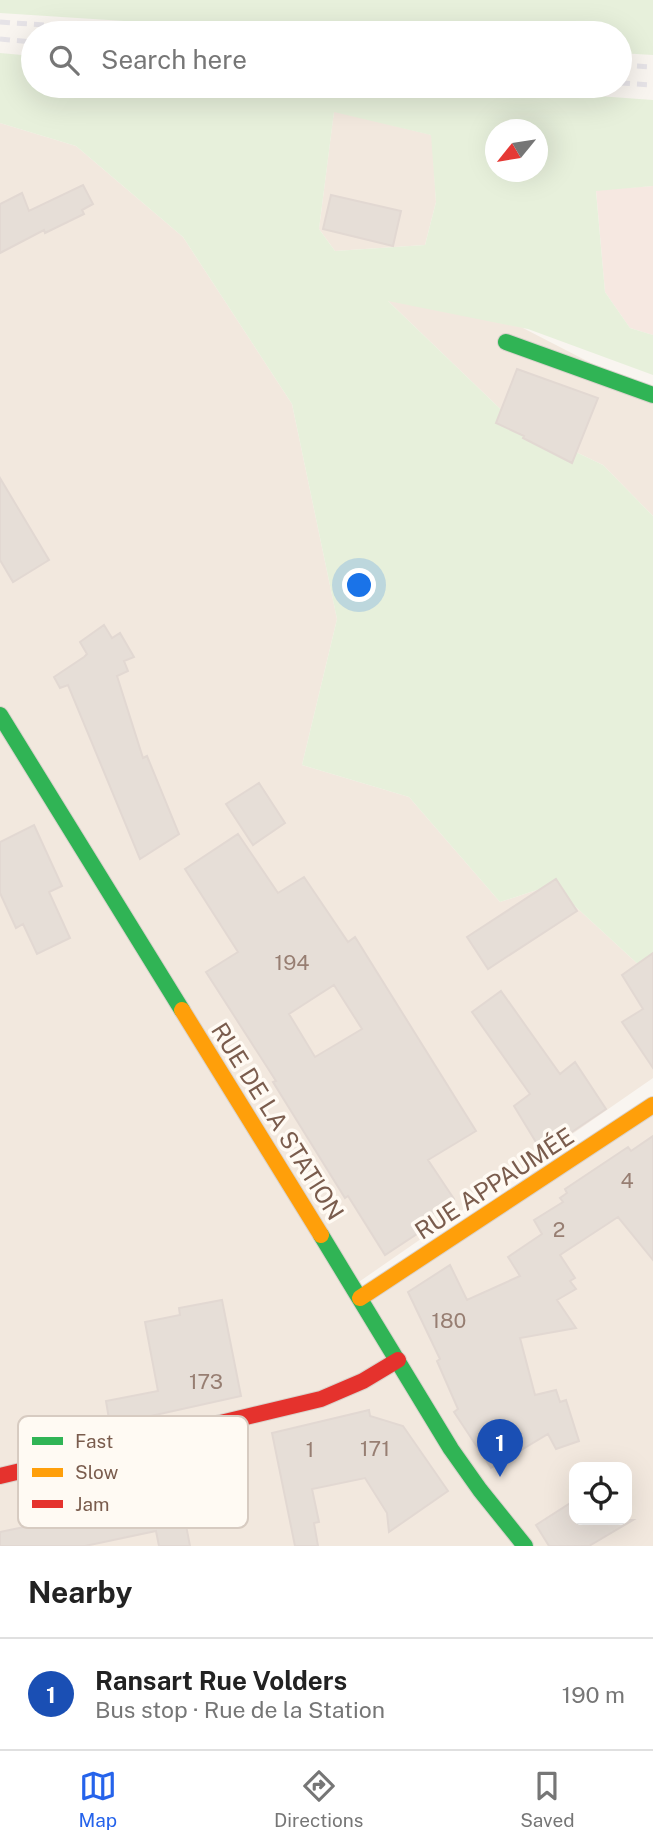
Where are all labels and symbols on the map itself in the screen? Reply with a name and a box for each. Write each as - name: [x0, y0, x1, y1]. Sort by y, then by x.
- north arrow: [485, 119, 548, 182]
- your location: [342, 568, 376, 602]
- house number: 194: [275, 950, 309, 975]
- street label: RUE DE LA STATION: [206, 1017, 350, 1225]
- street label: RUE APPAUMÉE: [409, 1121, 579, 1245]
- house number: 4: [620, 1168, 634, 1193]
- house number: 2: [553, 1217, 565, 1242]
- house number: 180: [432, 1308, 466, 1333]
- house number: 173: [189, 1369, 223, 1394]
- legend: [18, 1416, 248, 1528]
- pin: 1: [477, 1419, 523, 1477]
- text: Fast: [75, 1430, 113, 1452]
- house number: 171: [360, 1436, 390, 1461]
- house number: 1: [306, 1437, 314, 1462]
- text: Slow: [75, 1461, 119, 1483]
- text: Jam: [75, 1493, 109, 1515]

